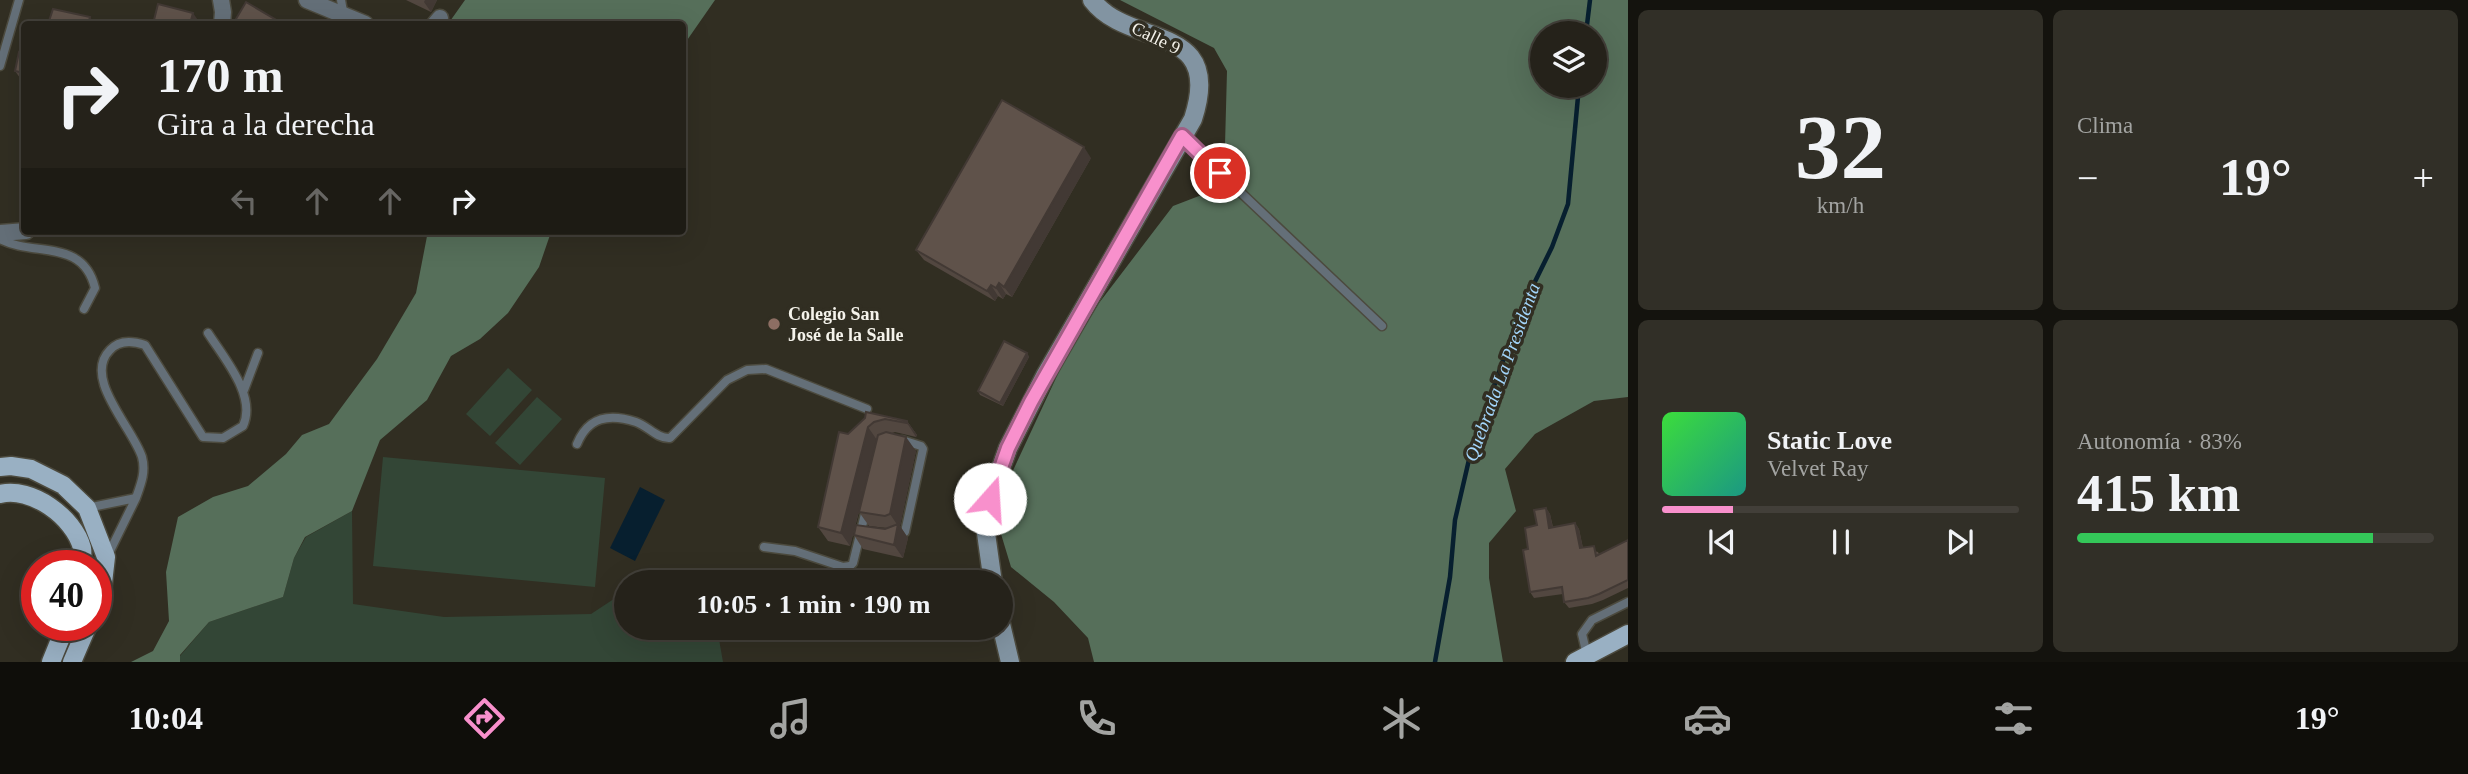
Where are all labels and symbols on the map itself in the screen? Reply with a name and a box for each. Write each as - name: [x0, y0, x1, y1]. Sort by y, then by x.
- street label: Calle 9: [1128, 18, 1184, 58]
- pin: [1190, 143, 1250, 203]
- water label: Quebrada La Presidenta: [1460, 280, 1544, 464]
- place label: Colegio San José de la Salle: [788, 304, 904, 345]
- marker: Colegio San José de la Salle: [766, 316, 782, 332]
- position arrow: [953, 462, 1027, 536]
- speed limit sign: 40: [21, 550, 112, 641]

